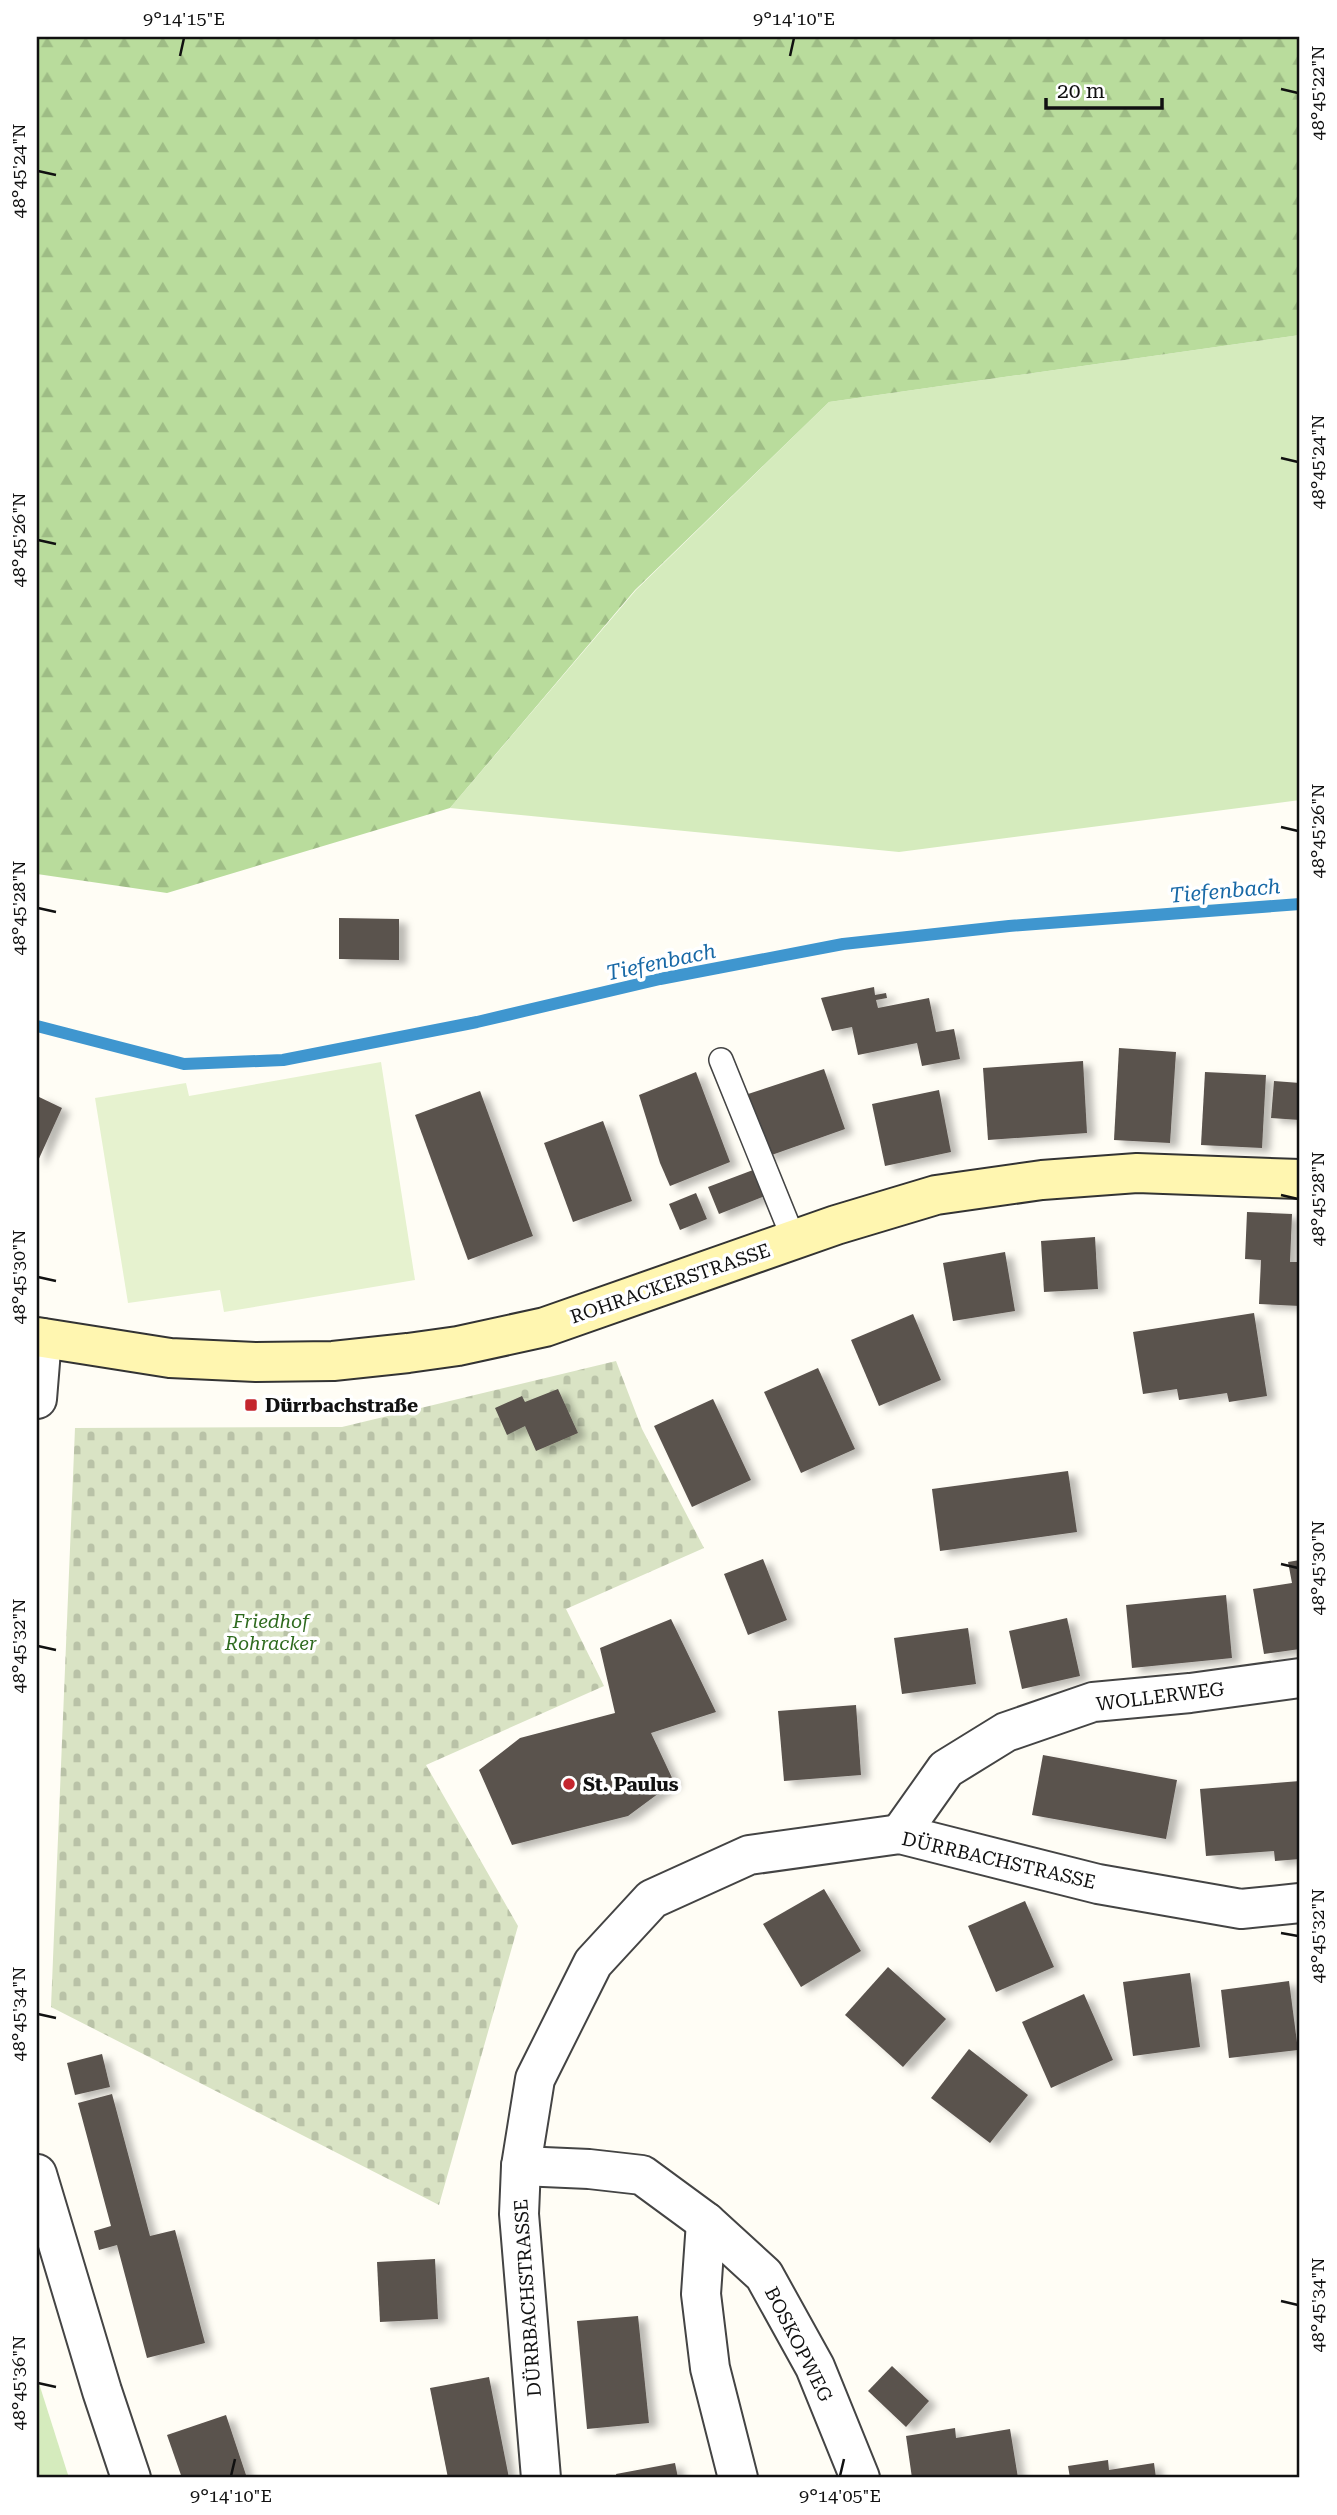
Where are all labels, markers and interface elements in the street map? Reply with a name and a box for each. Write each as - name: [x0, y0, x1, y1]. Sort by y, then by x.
- text: 9°14'15"E: [143, 8, 225, 29]
- text: 9°14'10"E: [753, 8, 835, 29]
- text: 48°45'22"N: [1307, 46, 1328, 140]
- scale bar: [1046, 66, 1162, 110]
- text: 20 m: [1057, 79, 1105, 103]
- text: 48°45'24"N: [8, 124, 29, 218]
- text: 48°45'24"N: [1307, 415, 1328, 509]
- text: 48°45'26"N: [8, 493, 29, 587]
- text: 48°45'26"N: [1307, 784, 1328, 878]
- text: 48°45'28"N: [8, 861, 29, 955]
- water label: Tiefenbach: [1169, 874, 1282, 908]
- water label: Tiefenbach: [604, 939, 718, 985]
- text: 48°45'28"N: [1307, 1152, 1328, 1246]
- text: 48°45'30"N: [8, 1230, 29, 1324]
- street label: ROHRACKERSTRASSE: [567, 1238, 773, 1329]
- place label: Dürrbachstraße: [265, 1394, 418, 1417]
- marker: Dürrbachstraße: [243, 1397, 259, 1413]
- text: 48°45'30"N: [1307, 1521, 1328, 1615]
- text: 48°45'32"N: [8, 1599, 29, 1693]
- park label: Friedhof Rohracker: [224, 1610, 317, 1655]
- street label: WOLLERWEG: [1095, 1677, 1226, 1716]
- place label: St. Paulus: [583, 1773, 679, 1796]
- marker: St. Paulus: [561, 1776, 577, 1792]
- street label: DÜRRBACHSTRASSE: [900, 1827, 1098, 1894]
- text: 48°45'32"N: [1307, 1889, 1328, 1983]
- text: 48°45'34"N: [8, 1967, 29, 2061]
- street label: DÜRRBACHSTRASSE: [509, 2198, 546, 2398]
- text: 48°45'34"N: [1307, 2258, 1328, 2352]
- street label: BOSKOPWEG: [760, 2283, 838, 2406]
- text: 48°45'36"N: [8, 2336, 29, 2430]
- text: 9°14'10"E: [190, 2485, 272, 2506]
- text: 9°14'05"E: [799, 2485, 881, 2506]

